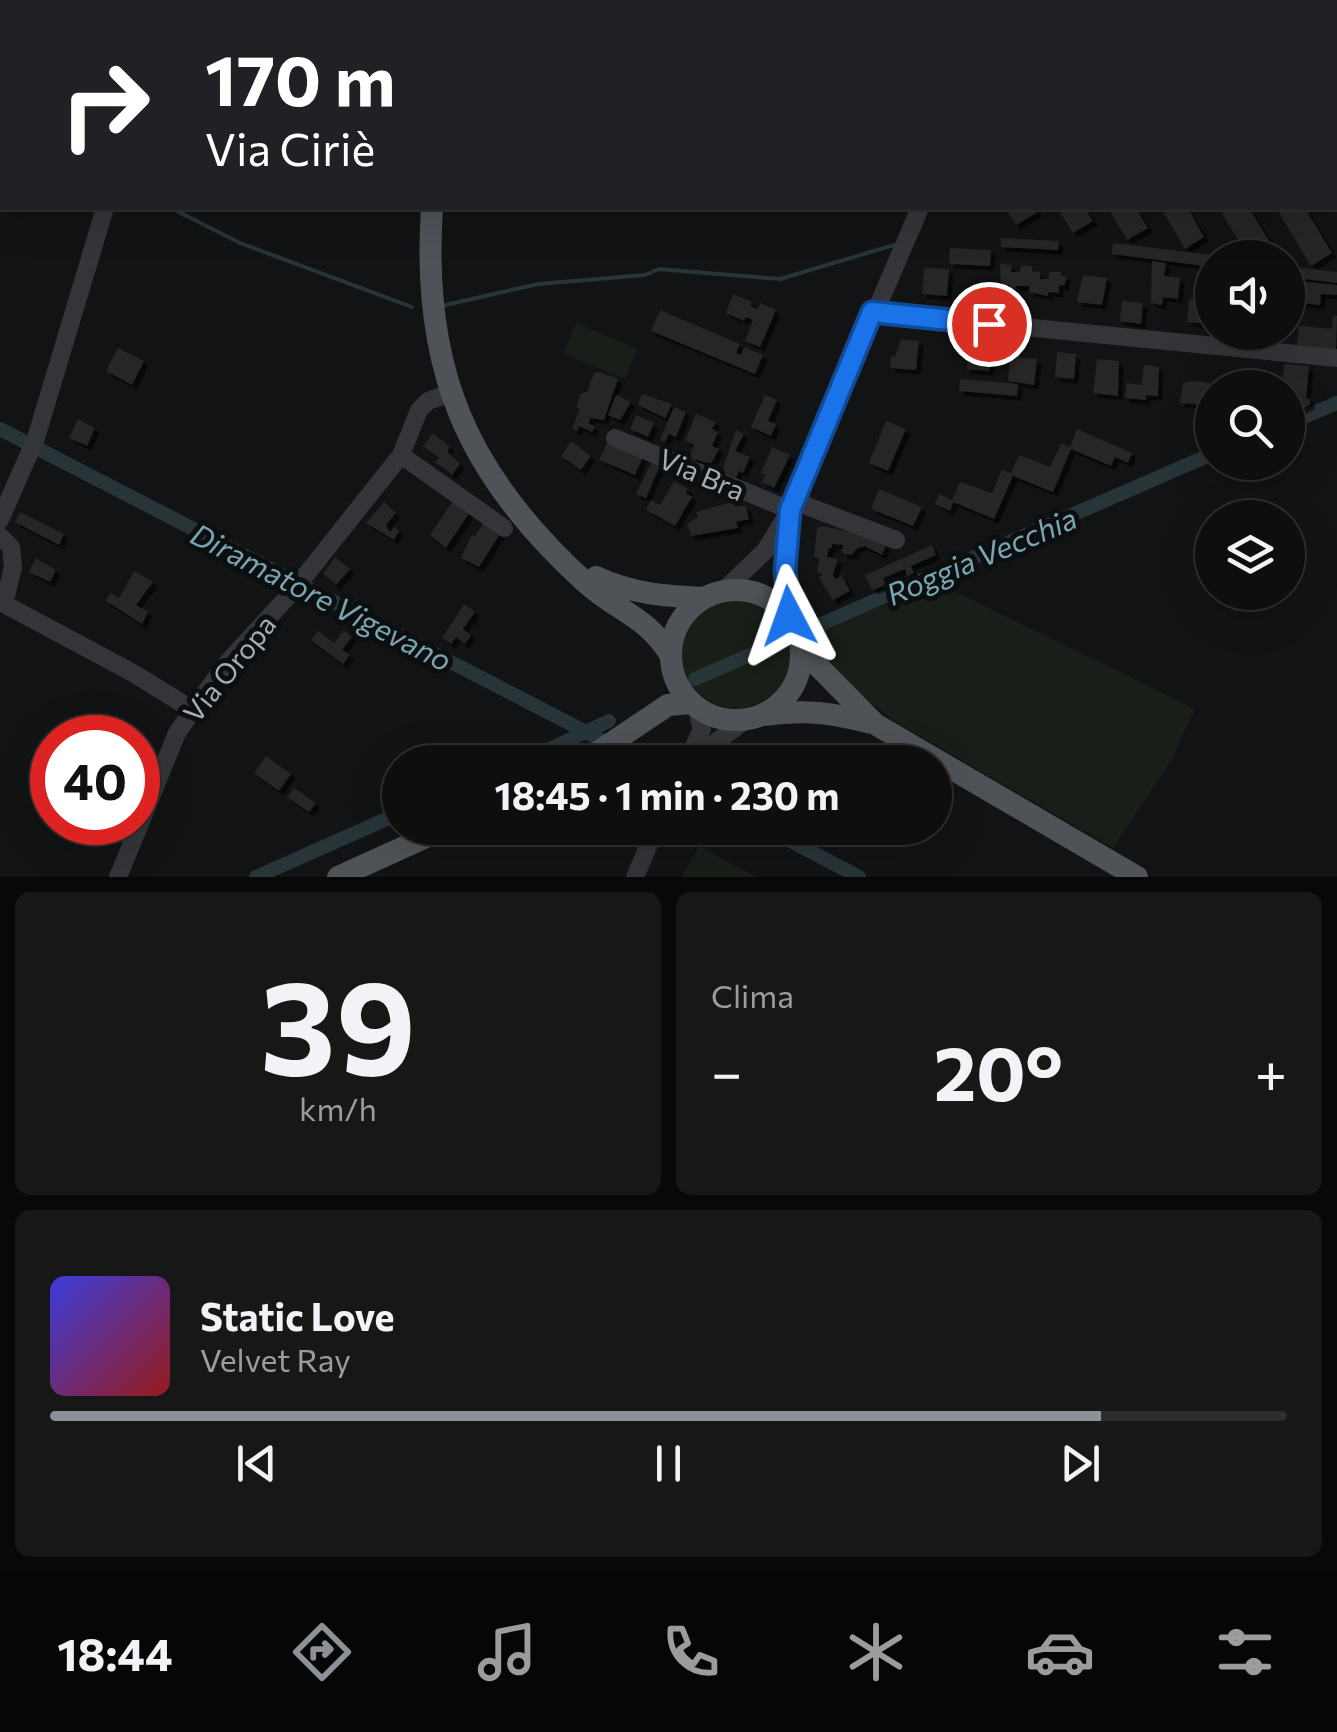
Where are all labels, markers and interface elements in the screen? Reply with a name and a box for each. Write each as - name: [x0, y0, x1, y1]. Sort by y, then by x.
- text: 170 m: [205, 35, 396, 120]
- icon: right: [40, 40, 170, 170]
- text: Via Ciriè: [205, 120, 375, 175]
- map controls: [1195, 240, 1305, 610]
- button: sound: [1195, 240, 1305, 350]
- pin: [947, 282, 1032, 367]
- icon: arrive: [962, 297, 1017, 352]
- button: search: [1195, 370, 1305, 480]
- street label: Via Bra: [654, 441, 750, 507]
- water label: Roggia Vecchia: [880, 498, 1082, 612]
- button: layers: [1195, 500, 1305, 610]
- water label: Diramatore Vigevano: [185, 514, 459, 678]
- position arrow: [737, 564, 841, 668]
- street label: Via Oropa: [176, 608, 282, 728]
- speed limit sign: 40: [30, 715, 160, 845]
- text: 18:45 · 1 min · 230 m: [495, 771, 839, 818]
- text: 39: [260, 943, 416, 1102]
- text: Clima: [711, 975, 794, 1015]
- text: 20°: [934, 1025, 1063, 1116]
- text: −: [711, 1037, 742, 1104]
- text: +: [1255, 1037, 1287, 1104]
- text: km/h: [299, 1088, 377, 1128]
- text: Static Love: [200, 1292, 395, 1339]
- text: Velvet Ray: [200, 1339, 351, 1379]
- icon: previous: [229, 1436, 284, 1491]
- icon: pause: [641, 1436, 696, 1491]
- icon: next: [1053, 1436, 1108, 1491]
- icon: directions: [287, 1617, 357, 1687]
- icon: music: [472, 1617, 542, 1687]
- icon: phone: [656, 1617, 726, 1687]
- icon: climate: [841, 1617, 911, 1687]
- icon: car: [1025, 1617, 1095, 1687]
- icon: filters: [1210, 1617, 1280, 1687]
- text: 18:44: [57, 1625, 173, 1680]

